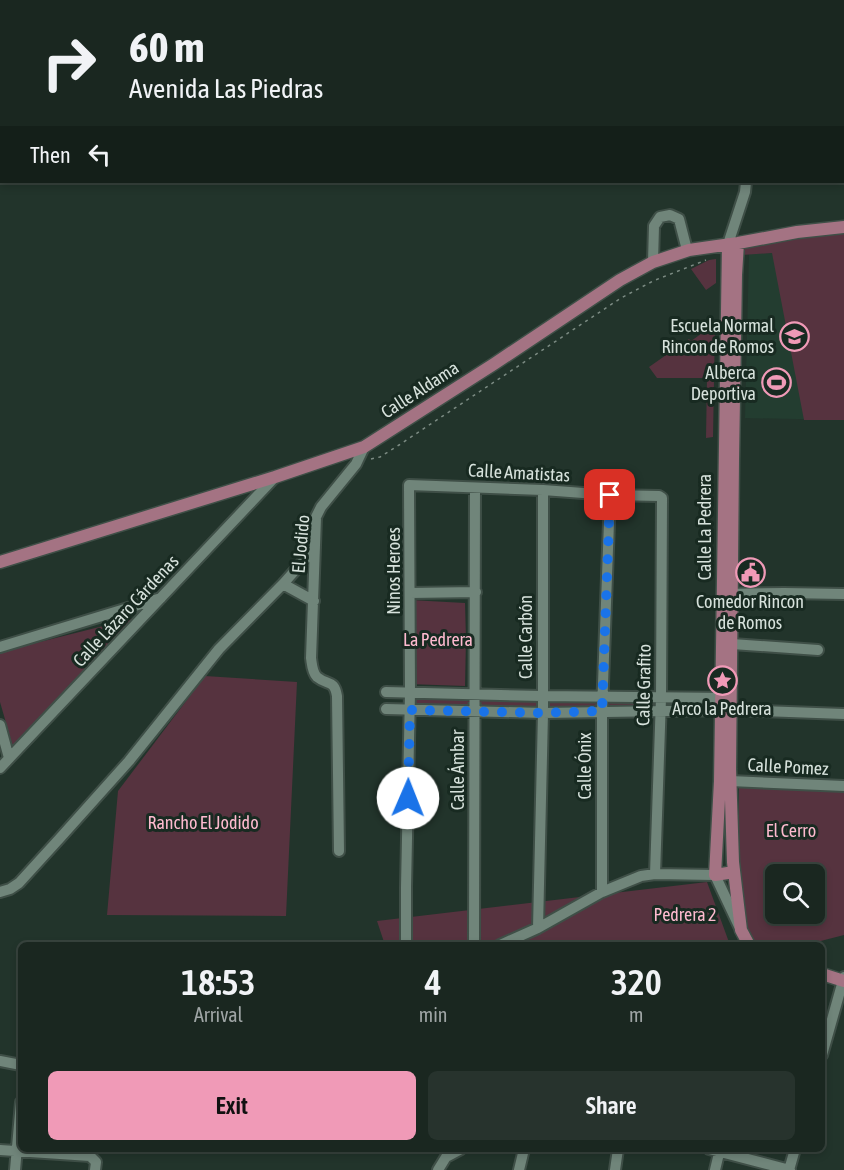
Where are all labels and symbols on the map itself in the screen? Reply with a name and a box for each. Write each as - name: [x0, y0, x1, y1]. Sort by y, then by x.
- place label: Escuela Normal Rincon de Romos: [661, 315, 774, 357]
- school or university icon: Escuela Normal Rincon de Romos: [779, 320, 811, 352]
- street label: Calle Aldama: [377, 357, 462, 422]
- place label: Alberca Deportiva: [691, 362, 756, 404]
- sports icon: Alberca Deportiva: [761, 367, 793, 399]
- street label: Calle Amatistas: [467, 459, 571, 486]
- pin: [584, 469, 635, 520]
- street label: Calle La Pedrera: [694, 474, 715, 580]
- street label: El Jodido: [287, 514, 314, 574]
- street label: Ninos Heroes: [383, 527, 404, 615]
- street label: Calle Lázaro Cárdenas: [69, 551, 183, 671]
- public building icon: Comedor Rincon de Romos: [734, 557, 766, 589]
- place label: Comedor Rincon de Romos: [696, 591, 804, 633]
- street label: Calle Carbón: [515, 595, 536, 679]
- park label: La Pedrera: [403, 629, 473, 650]
- street label: Calle Grafito: [632, 644, 655, 726]
- place icon: Arco la Pedrera: [706, 664, 738, 696]
- place label: Arco la Pedrera: [672, 698, 772, 719]
- street label: Calle Ámbar: [447, 729, 468, 810]
- street label: Calle Ónix: [574, 732, 595, 800]
- street label: Calle Pomez: [747, 754, 830, 779]
- position arrow: [376, 766, 440, 830]
- park label: Rancho El Jodido: [147, 812, 259, 833]
- park label: El Cerro: [766, 820, 816, 841]
- park label: Pedrera 2: [654, 904, 716, 925]

